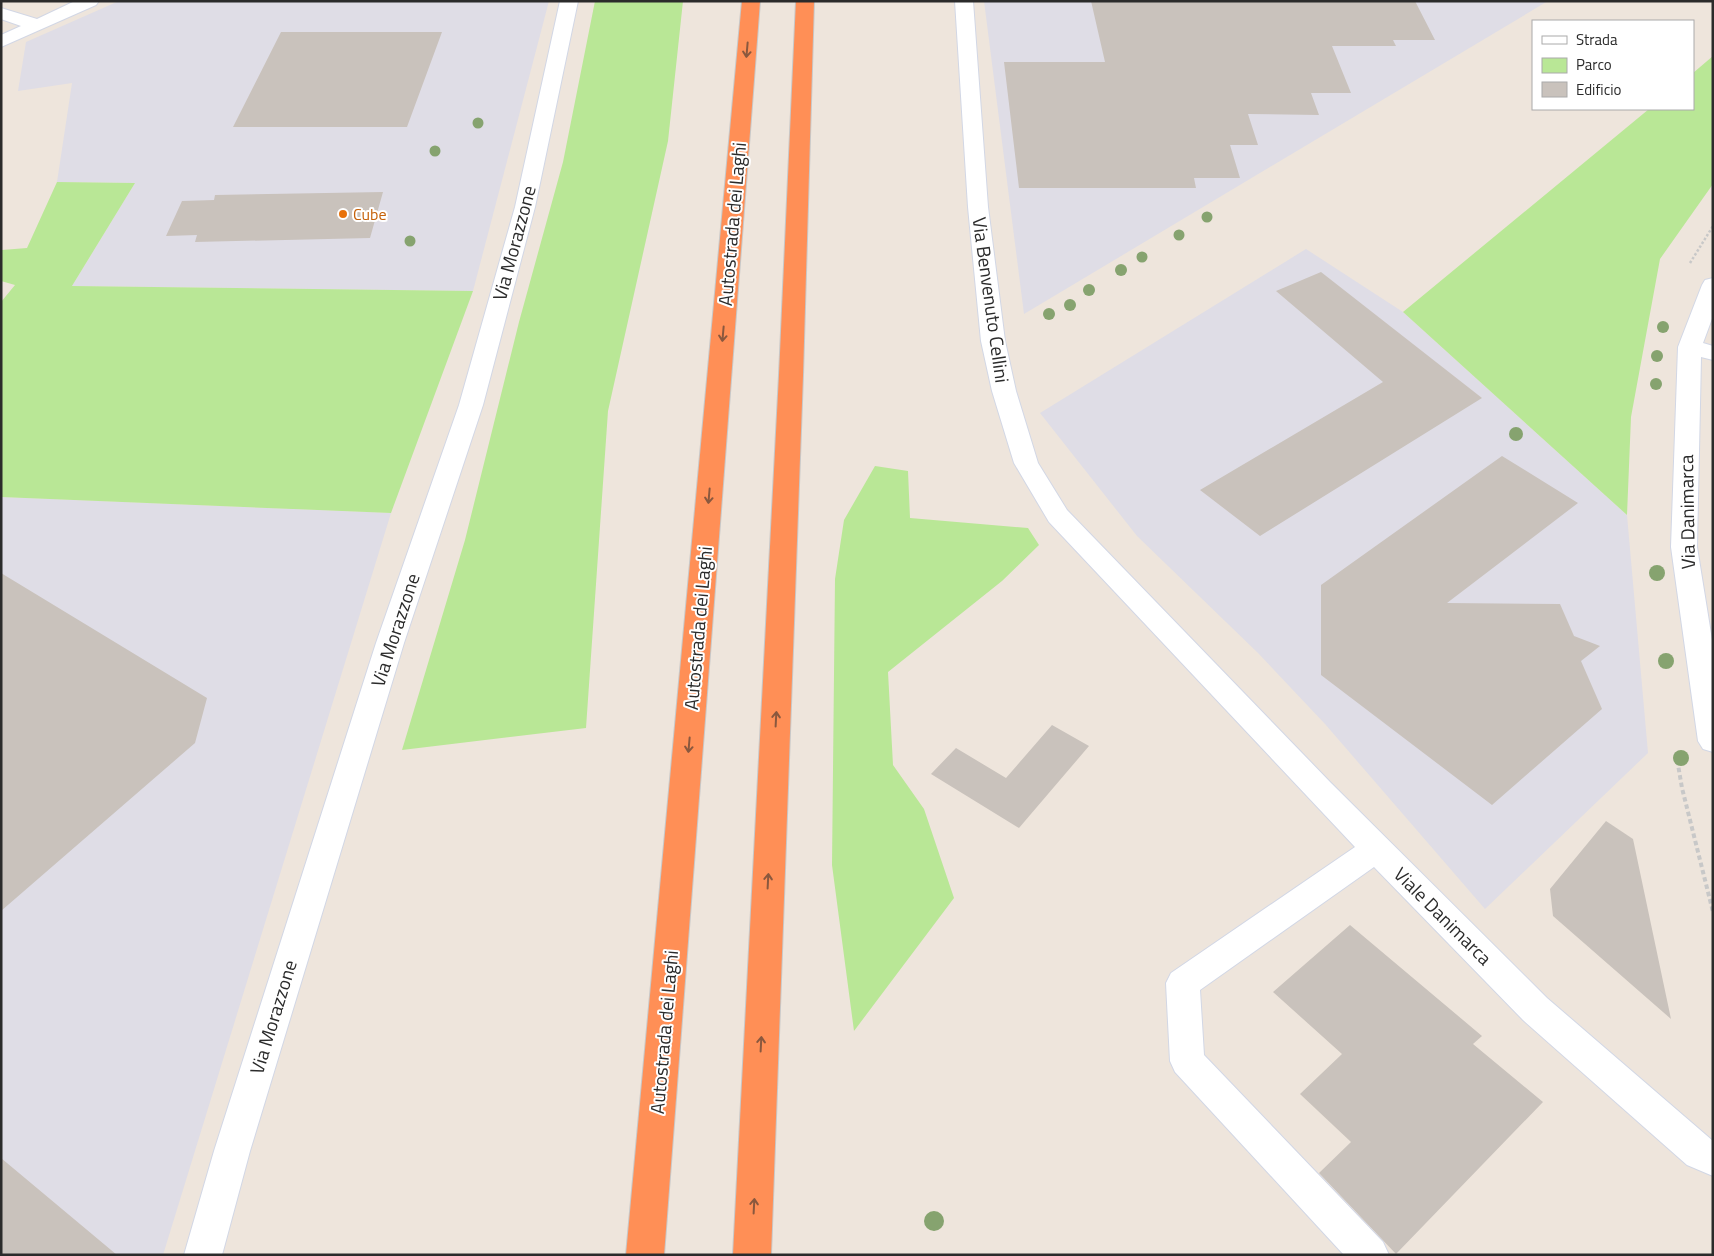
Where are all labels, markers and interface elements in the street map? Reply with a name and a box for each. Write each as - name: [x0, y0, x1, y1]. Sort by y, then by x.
- legend: [1532, 20, 1694, 110]
- text: Strada: [1576, 28, 1618, 51]
- one-way arrow: [742, 42, 751, 58]
- text: Parco: [1576, 53, 1612, 76]
- text: Edificio: [1576, 78, 1621, 101]
- street label: Autostrada dei Laghi: [710, 141, 753, 307]
- street label: Via Morazzone: [484, 182, 543, 304]
- place label: Cube: [353, 202, 387, 226]
- marker: Cube: [337, 208, 349, 220]
- street label: Via Benvenuto Cellini: [966, 215, 1017, 385]
- one-way arrow: [718, 326, 728, 342]
- street label: Via Danimarca: [1671, 454, 1702, 570]
- one-way arrow: [705, 488, 714, 504]
- street label: Autostrada dei Laghi: [676, 545, 719, 711]
- street label: Via Morazzone: [363, 569, 427, 690]
- one-way arrow: [771, 711, 780, 727]
- one-way arrow: [684, 737, 693, 753]
- street label: Viale Danimarca: [1388, 860, 1499, 972]
- one-way arrow: [764, 874, 773, 890]
- street label: Autostrada dei Laghi: [642, 949, 685, 1115]
- street label: Via Morazzone: [241, 956, 304, 1078]
- one-way arrow: [757, 1036, 766, 1052]
- one-way arrow: [749, 1198, 758, 1214]

